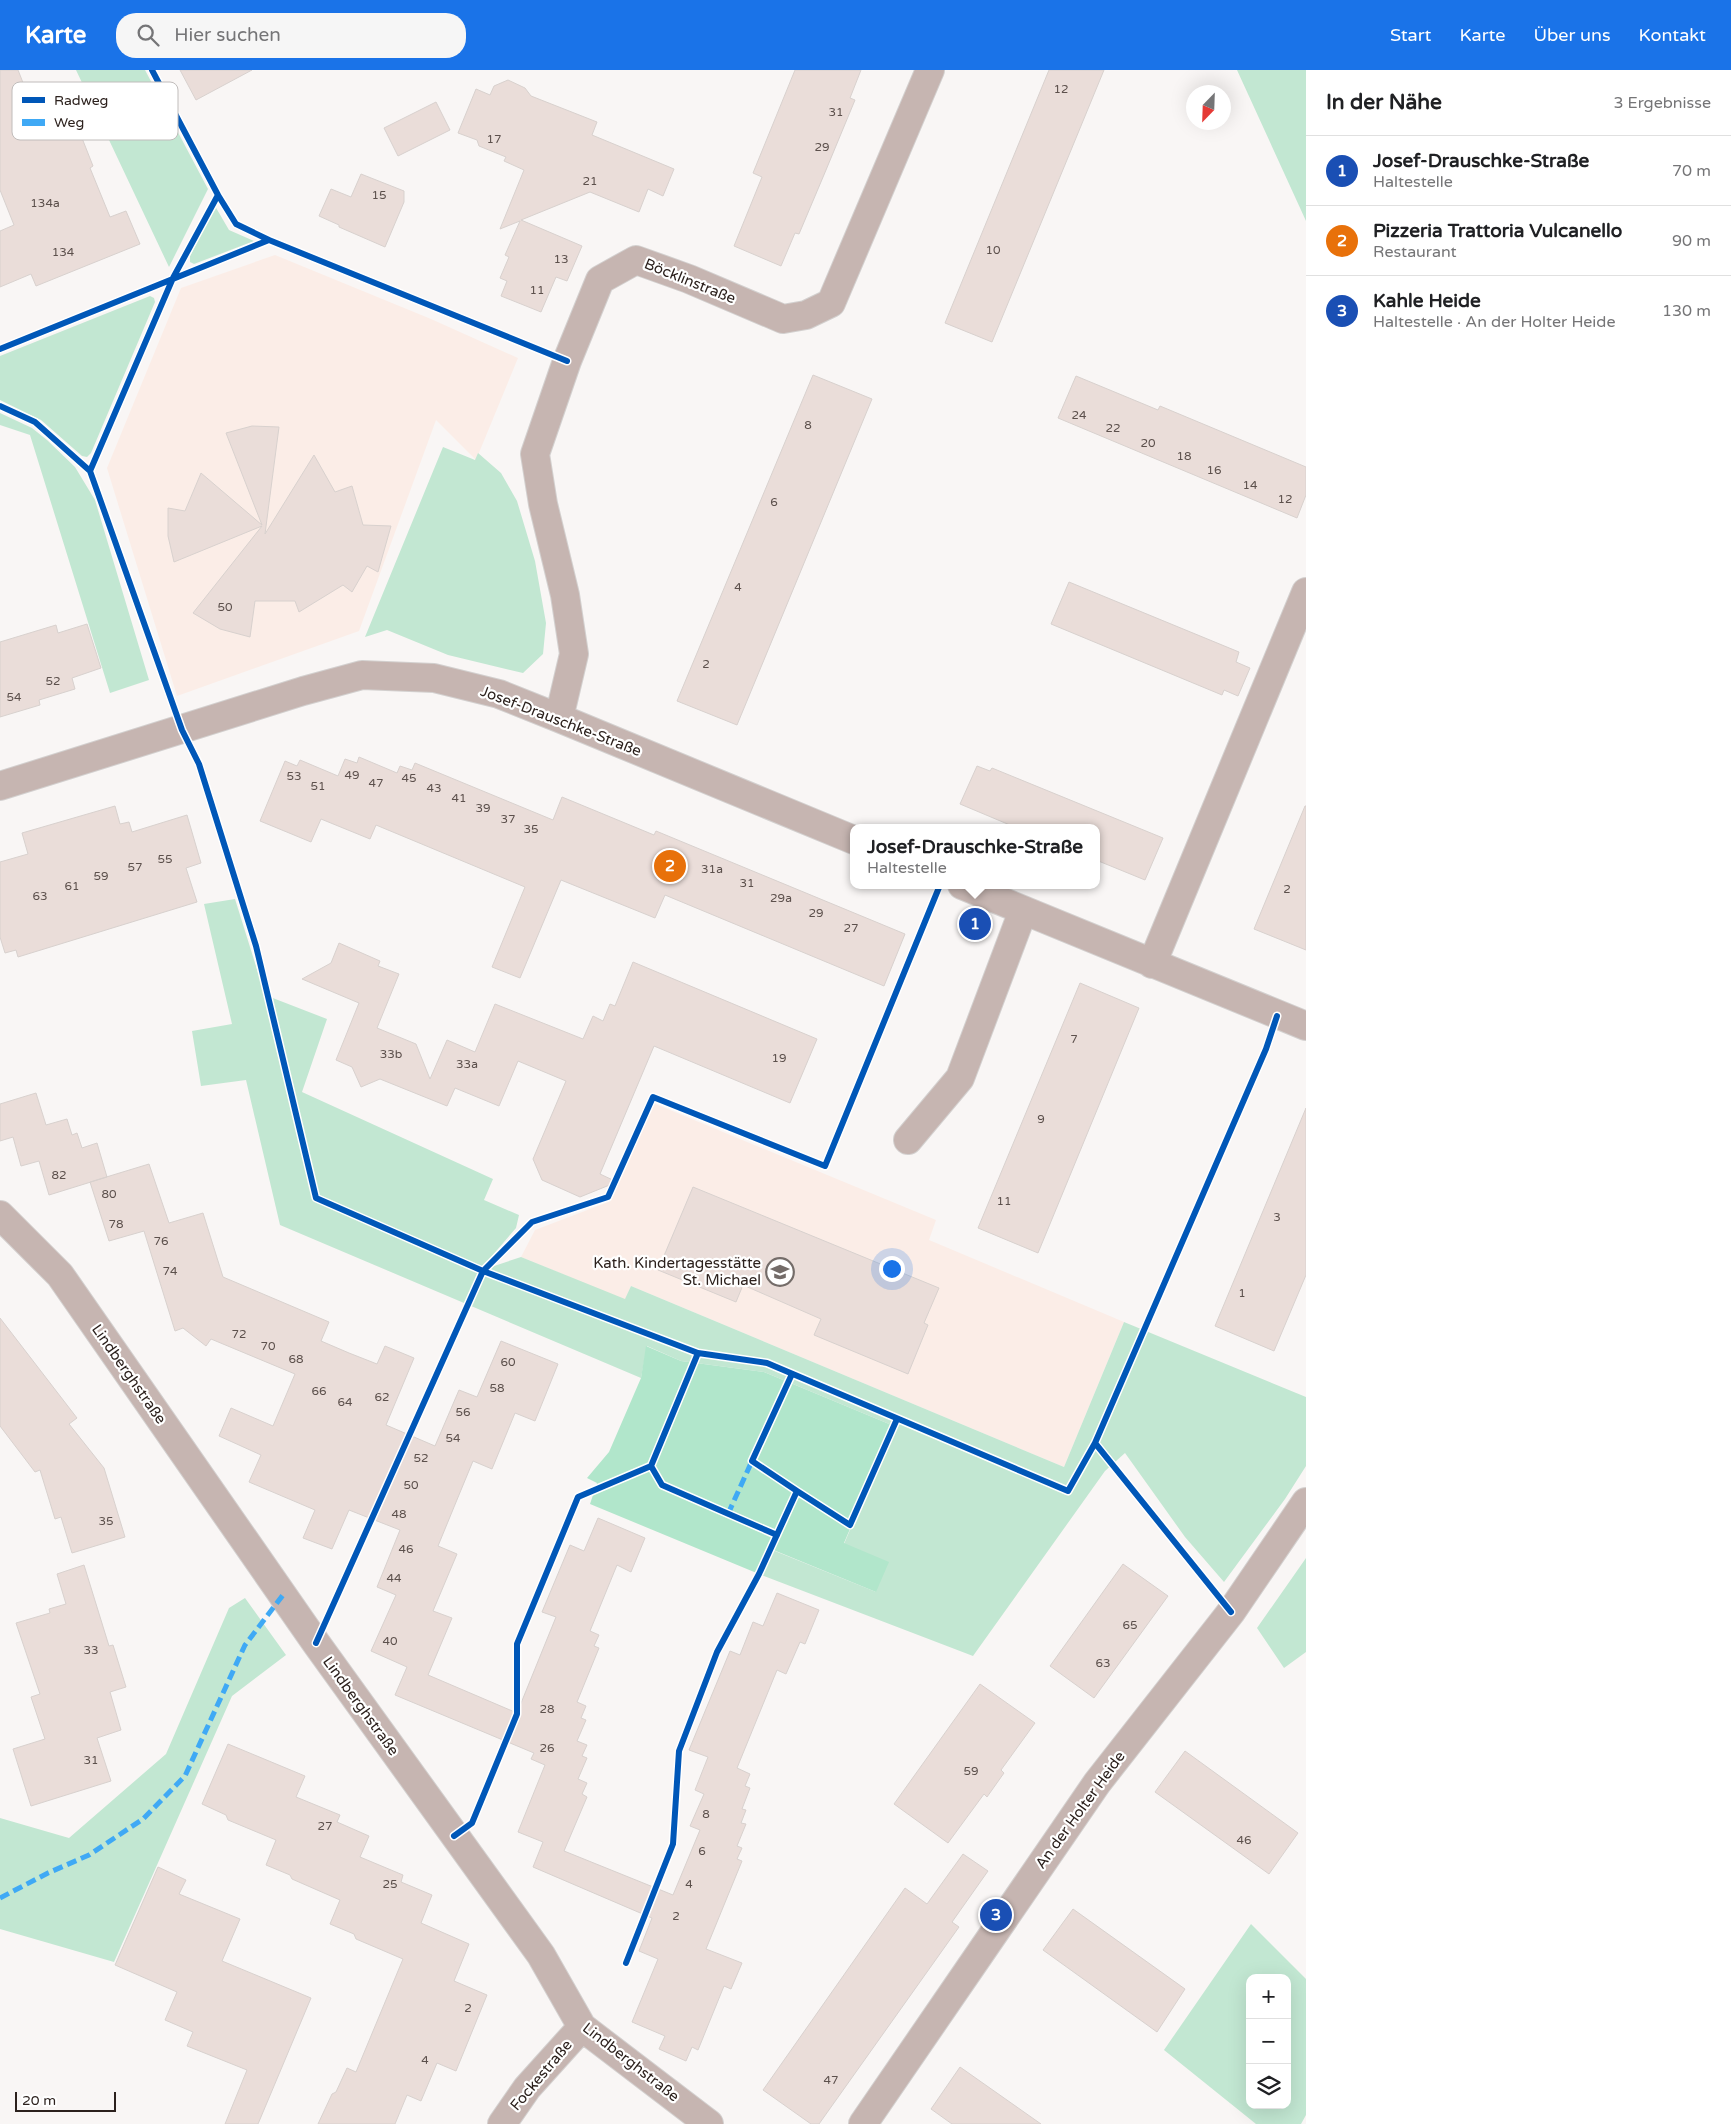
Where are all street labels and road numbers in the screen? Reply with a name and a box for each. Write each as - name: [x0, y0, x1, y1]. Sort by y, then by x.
- street label: Böcklinstraße: [642, 255, 738, 307]
- street label: Josef-Drauschke-Straße: [478, 682, 644, 760]
- street label: Lindberghstraße: [88, 1321, 170, 1427]
- street label: Lindberghstraße: [319, 1653, 403, 1759]
- street label: An der Holter Heide: [1031, 1748, 1129, 1872]
- street label: Lindberghstraße: [579, 2019, 683, 2105]
- street label: Fockestraße: [506, 2036, 576, 2114]

